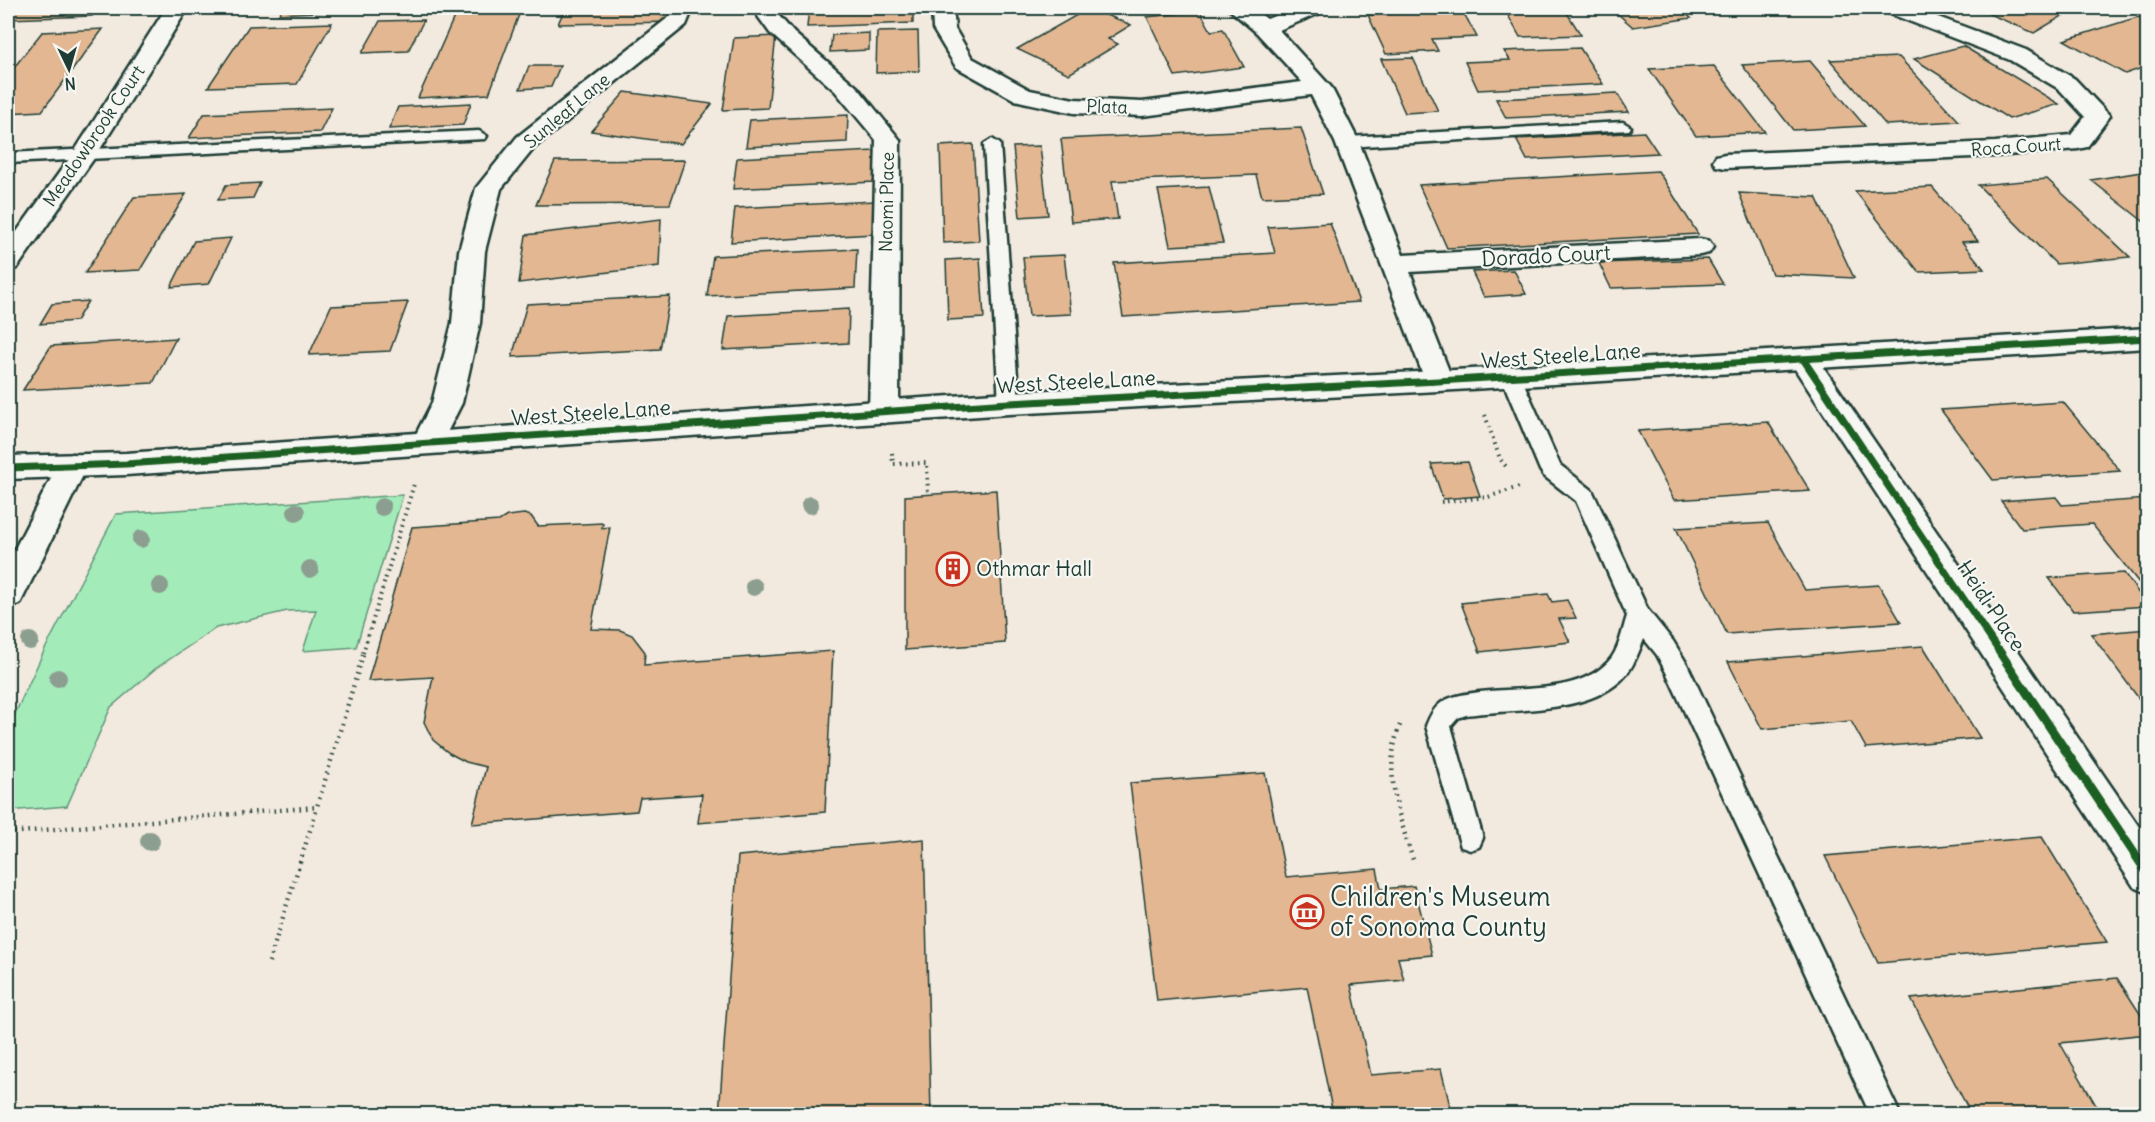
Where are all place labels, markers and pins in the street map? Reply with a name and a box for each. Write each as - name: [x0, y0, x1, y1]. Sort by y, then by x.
- building icon: Othmar Hall: [935, 551, 971, 587]
- place label: Othmar Hall: [976, 555, 1092, 582]
- place label: Children's Museum of Sonoma County: [1330, 880, 1550, 943]
- museum icon: Children's Museum of Sonoma County: [1289, 894, 1325, 930]

